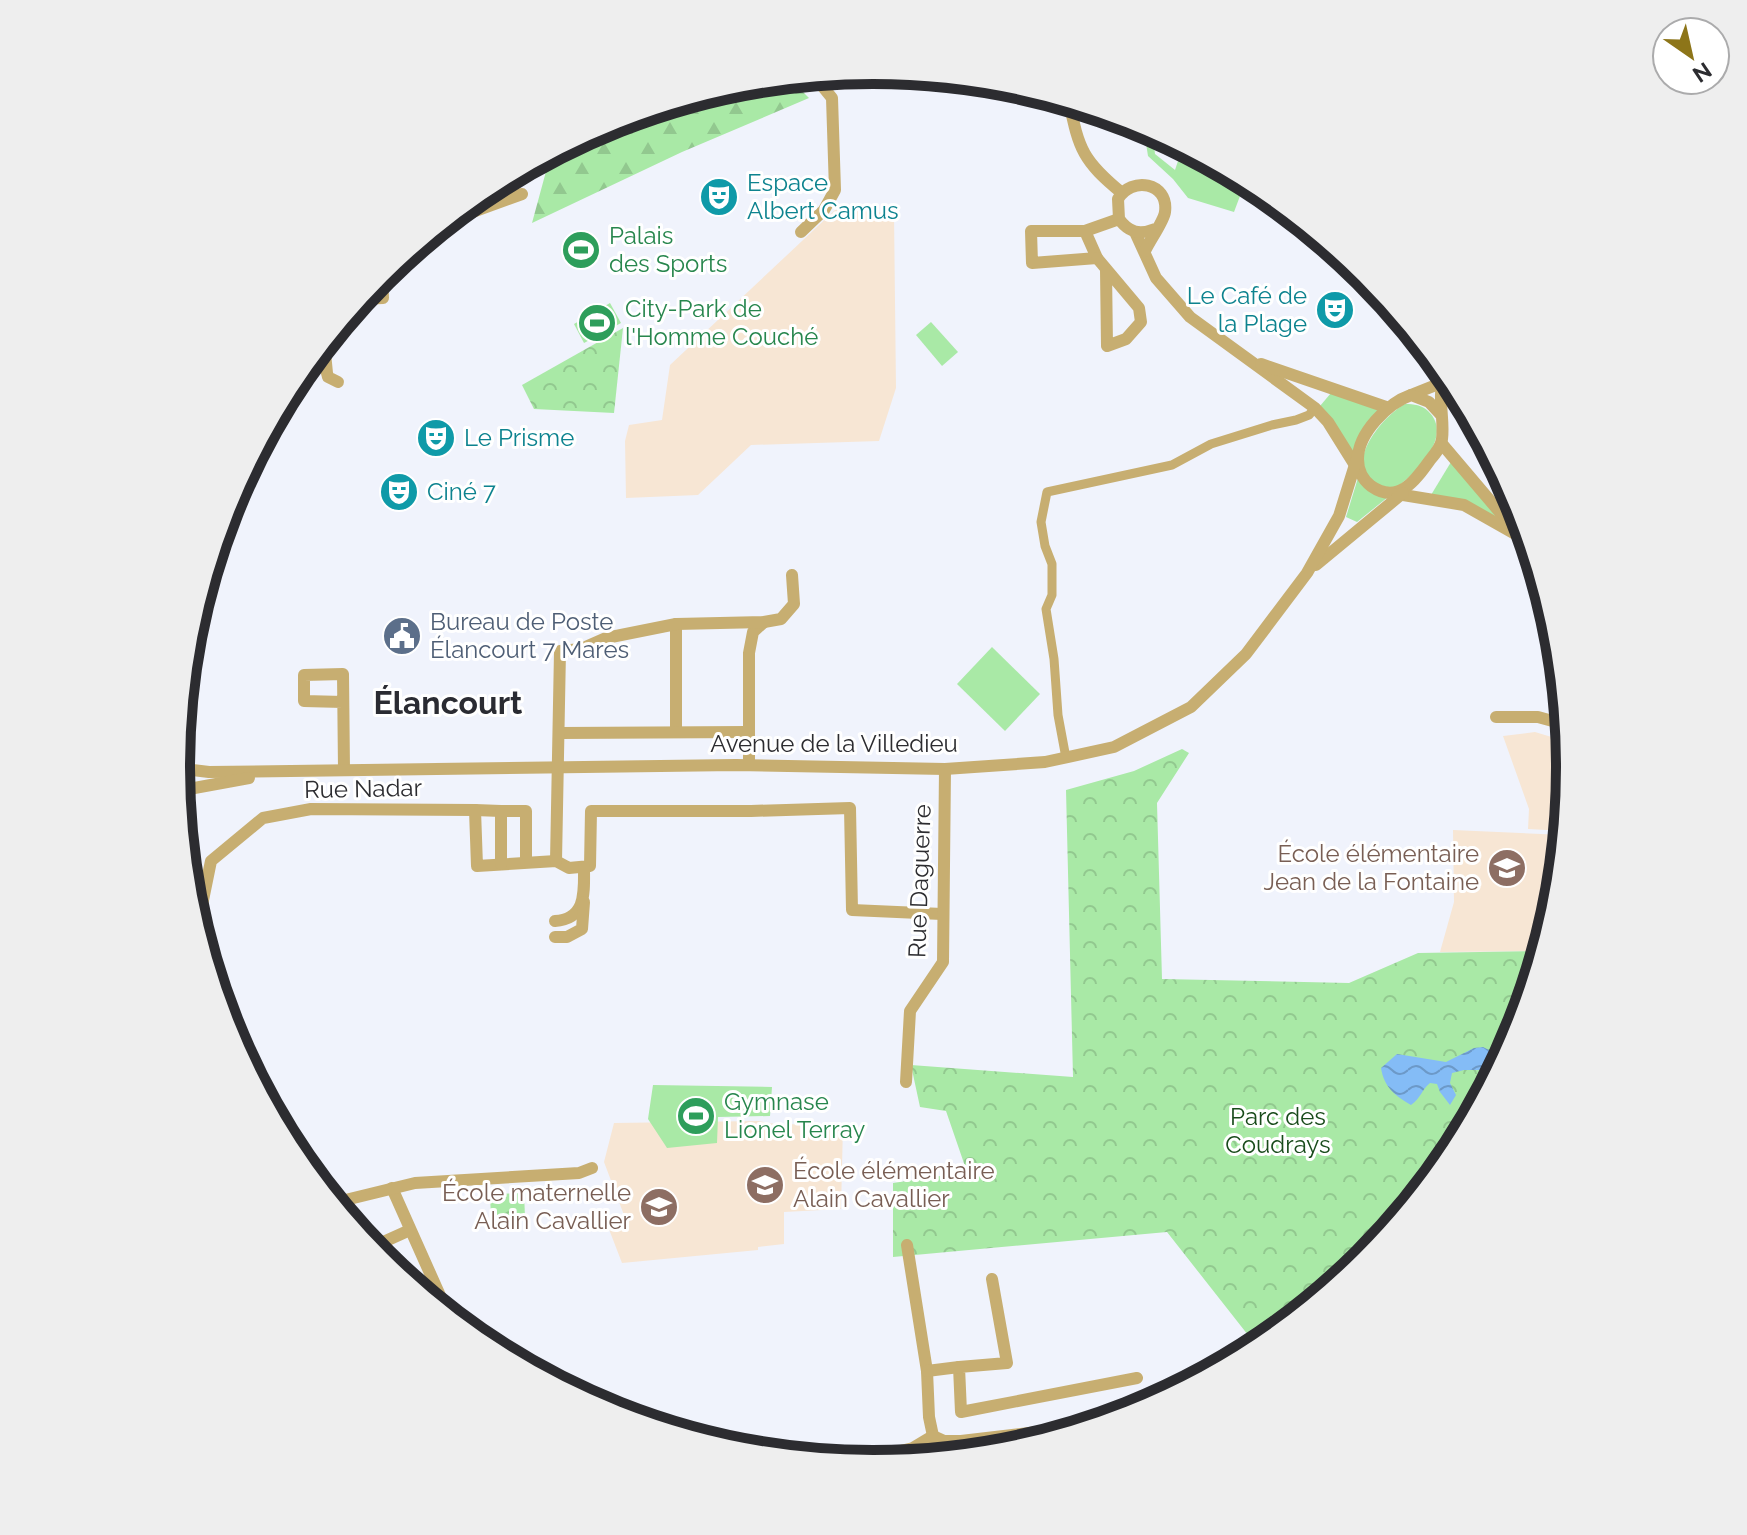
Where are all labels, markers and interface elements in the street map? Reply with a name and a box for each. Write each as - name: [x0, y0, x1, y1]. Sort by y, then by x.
- north arrow: [1651, 16, 1731, 96]
- text: N: [1688, 57, 1716, 88]
- place label: Espace Albert Camus: [747, 168, 899, 225]
- theatre icon: Espace Albert Camus: [698, 176, 740, 218]
- place label: Palais des Sports: [609, 221, 727, 278]
- sports icon: Palais des Sports: [560, 229, 602, 271]
- place label: Le Café de la Plage: [1187, 281, 1307, 338]
- theatre icon: Le Café de la Plage: [1314, 289, 1356, 331]
- place label: City-Park de l'Homme Couché: [625, 294, 818, 351]
- sports icon: City-Park de l'Homme Couché: [576, 302, 618, 344]
- theatre icon: Le Prisme: [415, 417, 457, 459]
- place label: Le Prisme: [464, 423, 574, 452]
- theatre icon: Ciné 7: [378, 471, 420, 513]
- place label: Ciné 7: [427, 477, 496, 506]
- place label: Bureau de Poste Élancourt 7 Mares: [430, 607, 629, 664]
- public building icon: Bureau de Poste Élancourt 7 Mares: [381, 615, 423, 657]
- district label: Élancourt: [374, 684, 522, 721]
- street label: Avenue de la Villedieu: [710, 729, 958, 758]
- street label: Rue Nadar: [304, 773, 423, 804]
- street label: Rue Daguerre: [902, 804, 937, 958]
- place label: École élémentaire Jean de la Fontaine: [1264, 839, 1479, 896]
- school or university icon: École élémentaire Jean de la Fontaine: [1486, 847, 1528, 889]
- place label: Gymnase Lionel Terray: [724, 1087, 865, 1144]
- sports icon: Gymnase Lionel Terray: [675, 1095, 717, 1137]
- park label: Parc des Coudrays: [1225, 1102, 1331, 1159]
- place label: École élémentaire Alain Cavallier: [793, 1156, 995, 1213]
- school or university icon: École élémentaire Alain Cavallier: [744, 1164, 786, 1206]
- place label: École maternelle Alain Cavallier: [442, 1178, 632, 1235]
- school or university icon: École maternelle Alain Cavallier: [638, 1186, 680, 1228]

